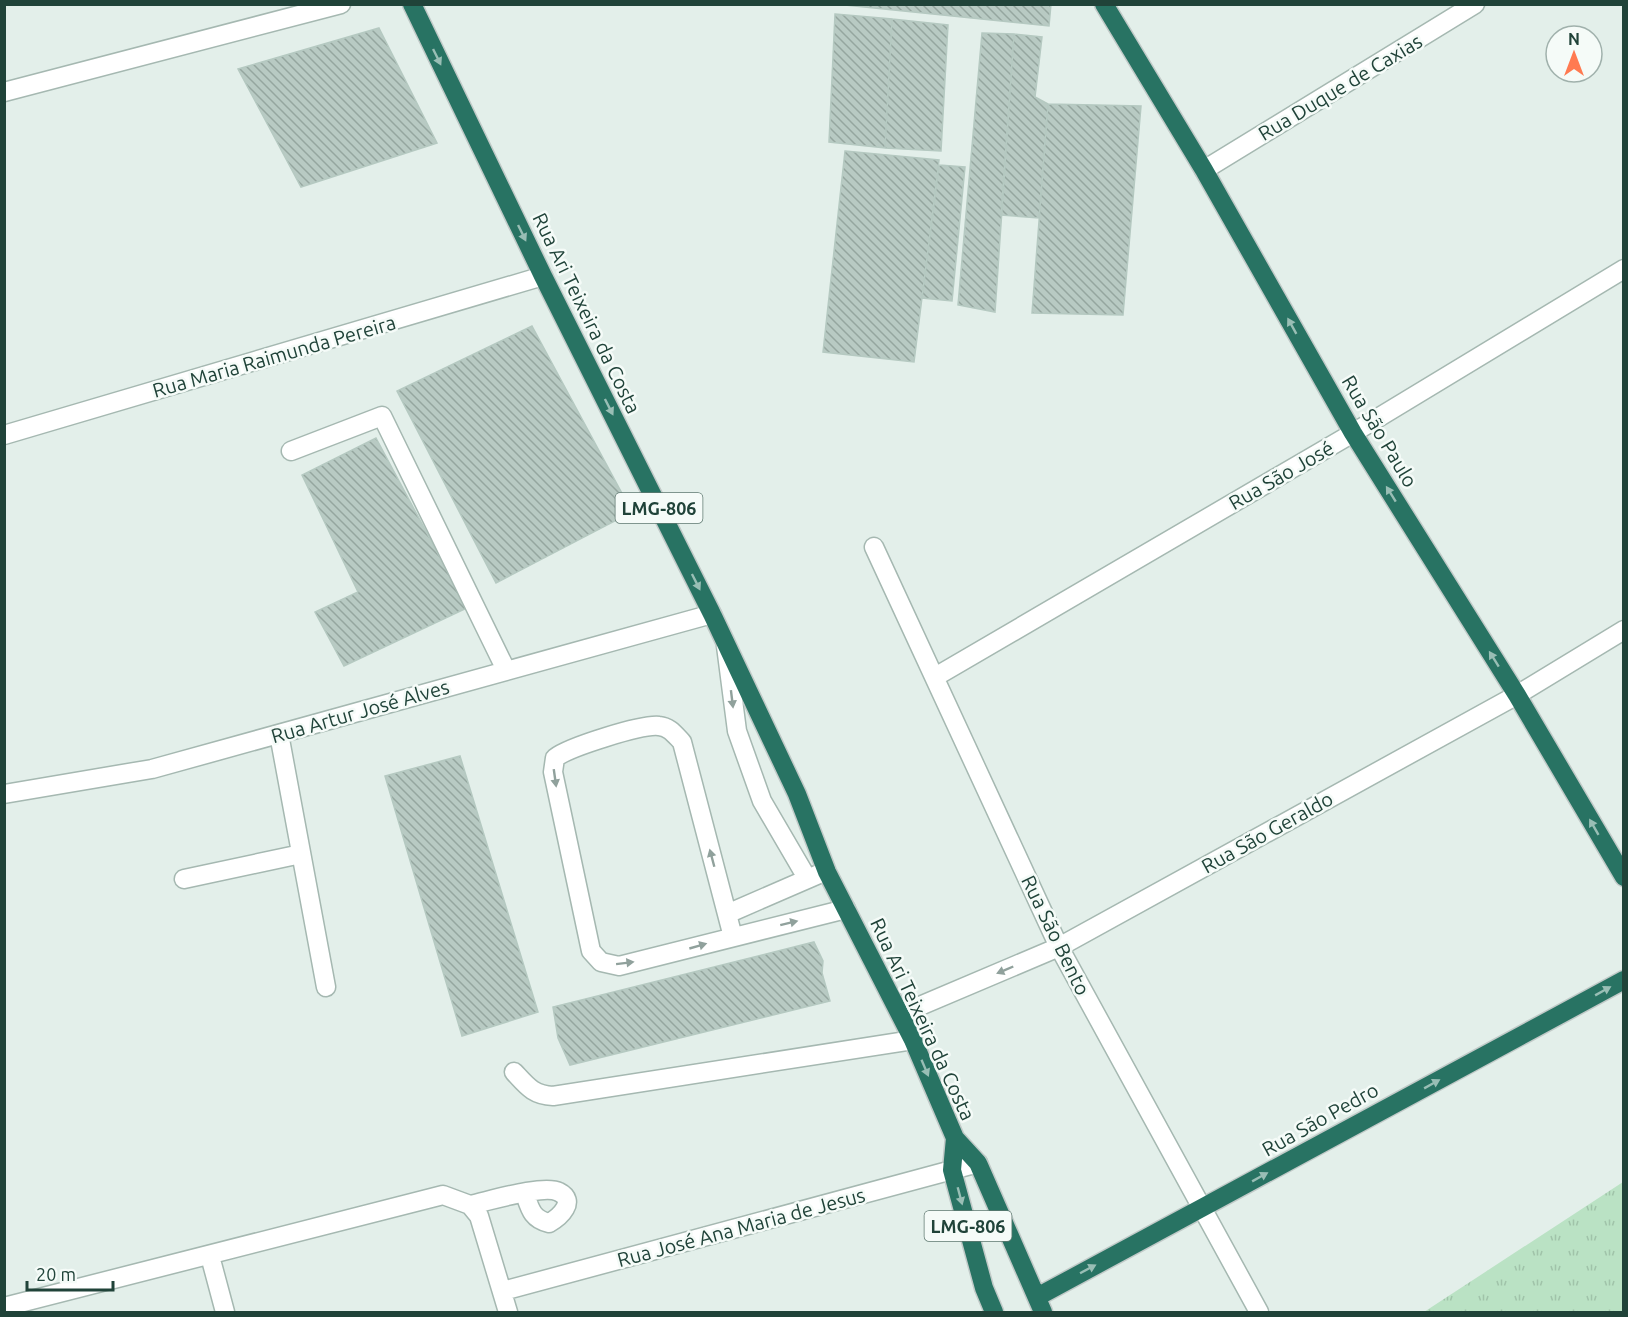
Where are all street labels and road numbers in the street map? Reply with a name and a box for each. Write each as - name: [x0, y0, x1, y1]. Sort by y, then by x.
- street label: Rua Duque de Caxias: [1254, 29, 1426, 145]
- street label: Rua Ari Teixeira da Costa: [528, 209, 646, 417]
- street label: Rua Maria Raimunda Pereira: [150, 310, 398, 402]
- street label: Rua São Paulo: [1338, 371, 1422, 491]
- street label: Rua São José: [1225, 436, 1337, 514]
- road number: LMG-806: [616, 493, 702, 523]
- street label: Rua Artur José Alves: [268, 675, 452, 747]
- street label: Rua São Geraldo: [1197, 786, 1337, 878]
- street label: Rua São Bento: [1017, 871, 1095, 999]
- street label: Rua Ari Teixeira da Costa: [866, 914, 980, 1124]
- street label: Rua São Pedro: [1258, 1078, 1382, 1160]
- street label: Rua José Ana Maria de Jesus: [614, 1183, 868, 1271]
- road number: LMG-806: [924, 1211, 1012, 1241]

